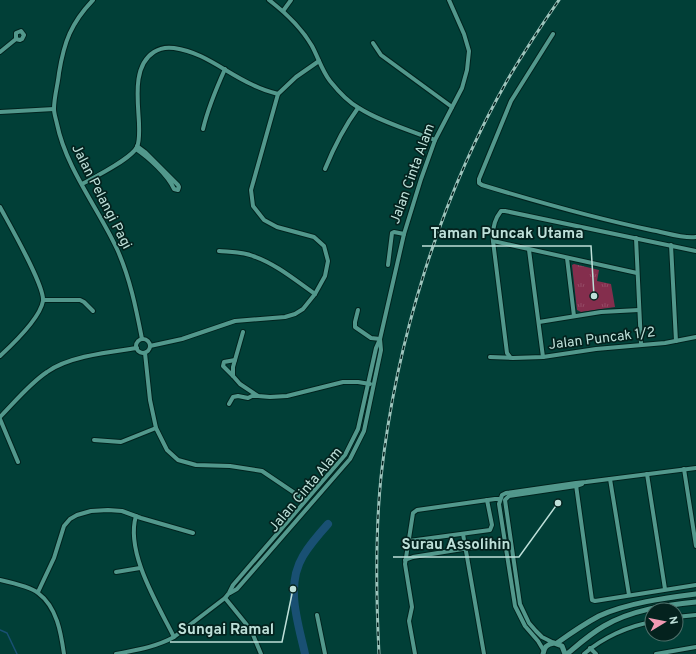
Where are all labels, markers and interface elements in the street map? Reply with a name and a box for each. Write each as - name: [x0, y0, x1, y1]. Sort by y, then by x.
- street label: Jalan Cinta Alam: [387, 122, 439, 226]
- street label: Jalan Pelangi Pagi: [67, 142, 135, 252]
- callout: Taman Puncak Utama: [422, 219, 591, 246]
- text: Taman Puncak Utama: [430, 225, 584, 244]
- street label: Jalan Puncak 1/2: [548, 324, 656, 354]
- street label: Jalan Cinta Alam: [266, 444, 346, 536]
- callout: Surau Assolihin: [393, 530, 519, 557]
- text: Surau Assolihin: [402, 536, 510, 555]
- north arrow: [644, 602, 684, 642]
- callout: Sungai Ramal: [170, 615, 282, 642]
- text: N: [665, 615, 680, 626]
- text: Sungai Ramal: [178, 621, 274, 640]

